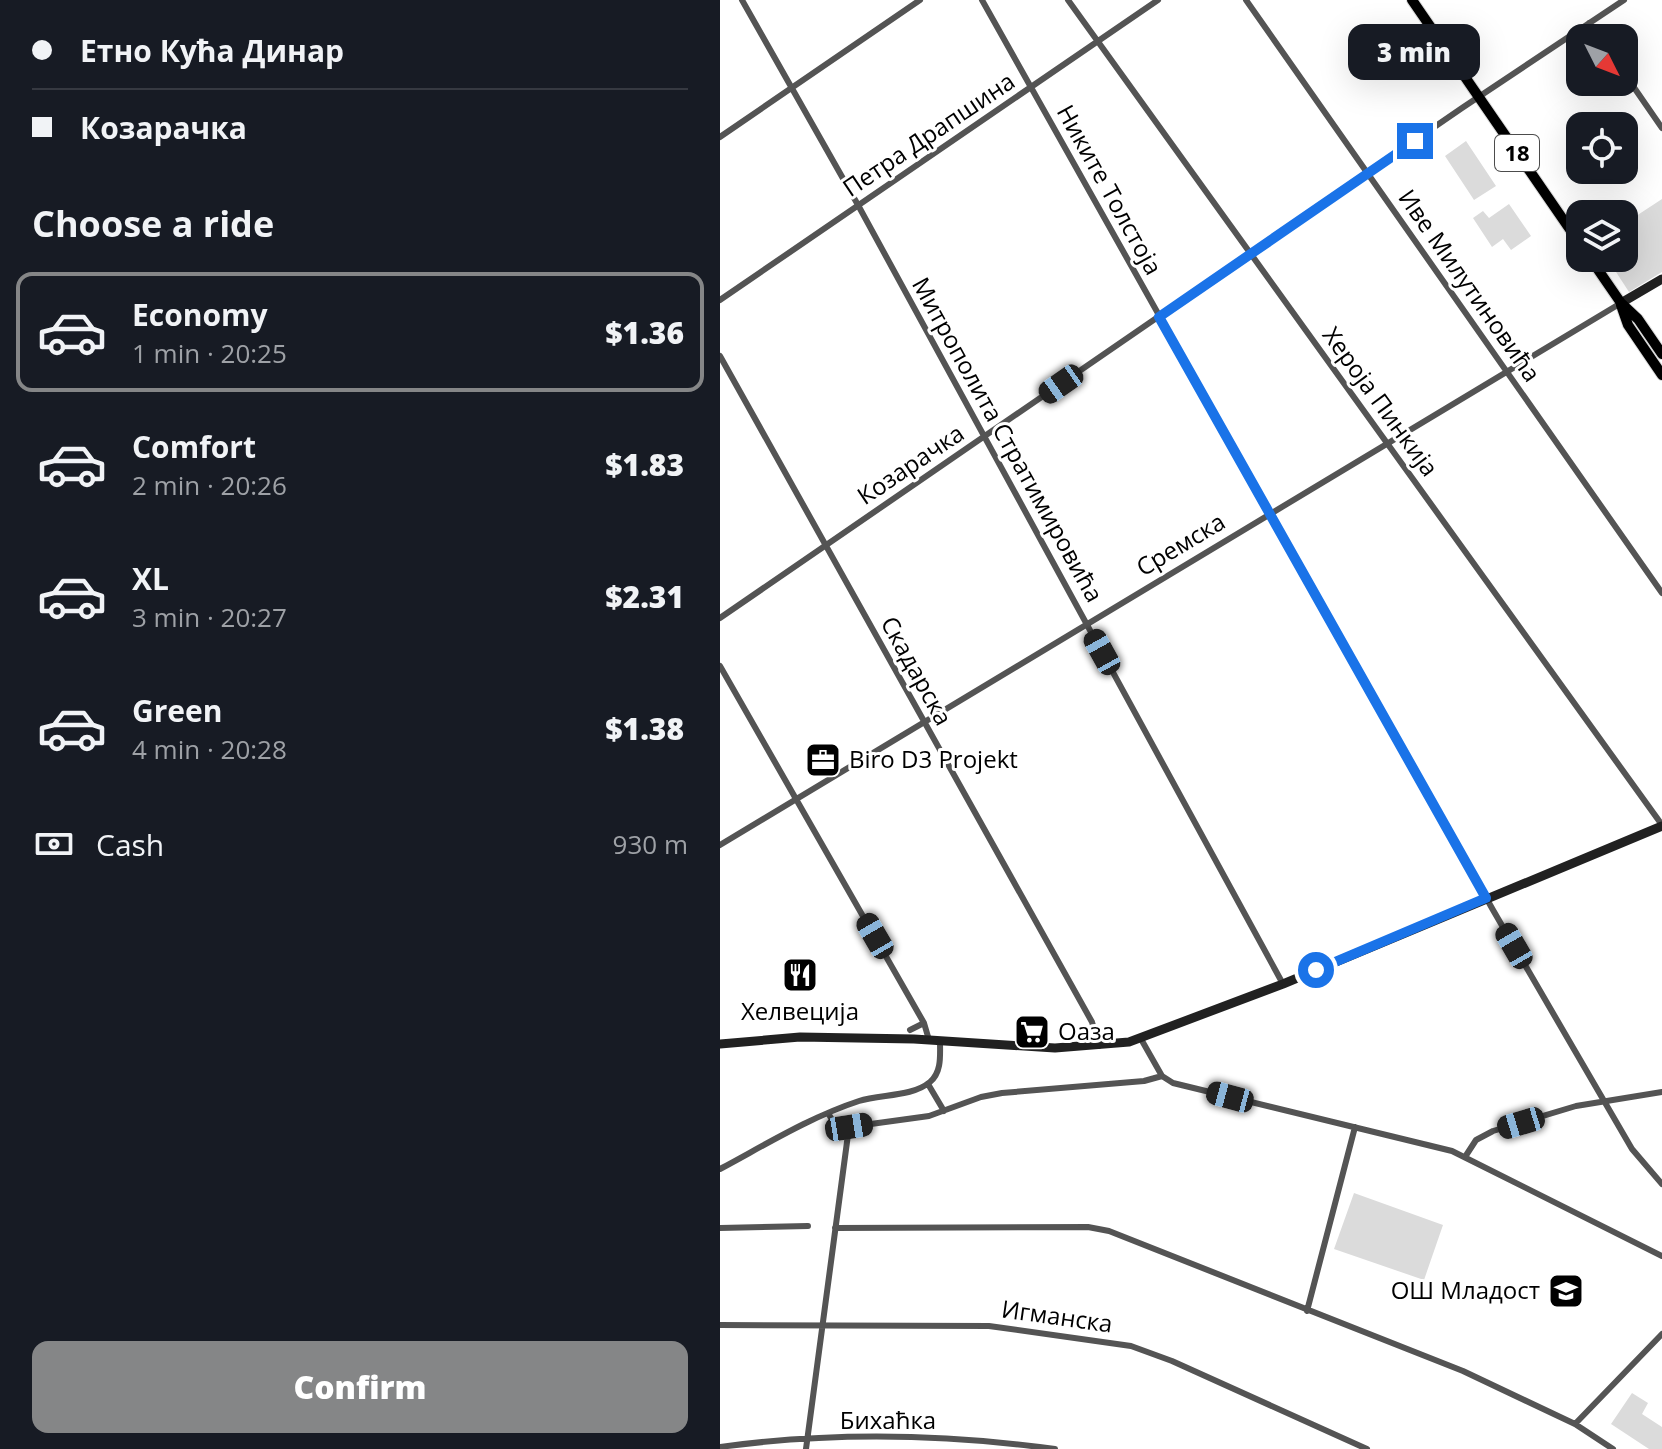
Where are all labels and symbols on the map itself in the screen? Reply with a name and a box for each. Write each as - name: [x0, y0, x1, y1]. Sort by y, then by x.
- north arrow: [1566, 24, 1638, 96]
- callout: 3 min: [1349, 25, 1481, 81]
- street label: Петра Драпшина: [836, 64, 1021, 204]
- street label: Никите Толстоја: [1050, 98, 1171, 280]
- route end: [1397, 123, 1433, 159]
- road number: 18: [1495, 135, 1539, 171]
- street label: Иве Милутиновића: [1391, 182, 1549, 388]
- street label: Митрополита Стратимировића: [905, 271, 1112, 608]
- street label: Хероја Пинкија: [1316, 320, 1447, 482]
- car: [1034, 360, 1088, 408]
- street label: Козарачка: [850, 416, 970, 512]
- street label: Сремска: [1130, 504, 1231, 583]
- street label: Скадарска: [874, 610, 961, 731]
- car: [1080, 625, 1124, 679]
- office icon: Biro D3 Projekt: [804, 741, 842, 779]
- place label: Biro D3 Projekt: [849, 742, 1018, 775]
- car: [853, 909, 897, 963]
- car: [1492, 919, 1536, 973]
- route start: [1298, 952, 1334, 988]
- restaurant icon: Хелвеција: [781, 956, 819, 994]
- place label: Хелвеција: [741, 994, 859, 1027]
- supermarket icon: Оаза: [1013, 1013, 1051, 1051]
- place label: Оаза: [1058, 1014, 1115, 1047]
- car: [1204, 1079, 1256, 1115]
- car: [1495, 1105, 1547, 1141]
- car: [823, 1111, 875, 1143]
- school or university icon: ОШ Младост: [1547, 1272, 1585, 1310]
- place label: ОШ Младост: [1391, 1273, 1540, 1306]
- street label: Игманска: [999, 1291, 1115, 1340]
- street label: Бихаћка: [840, 1403, 936, 1436]

